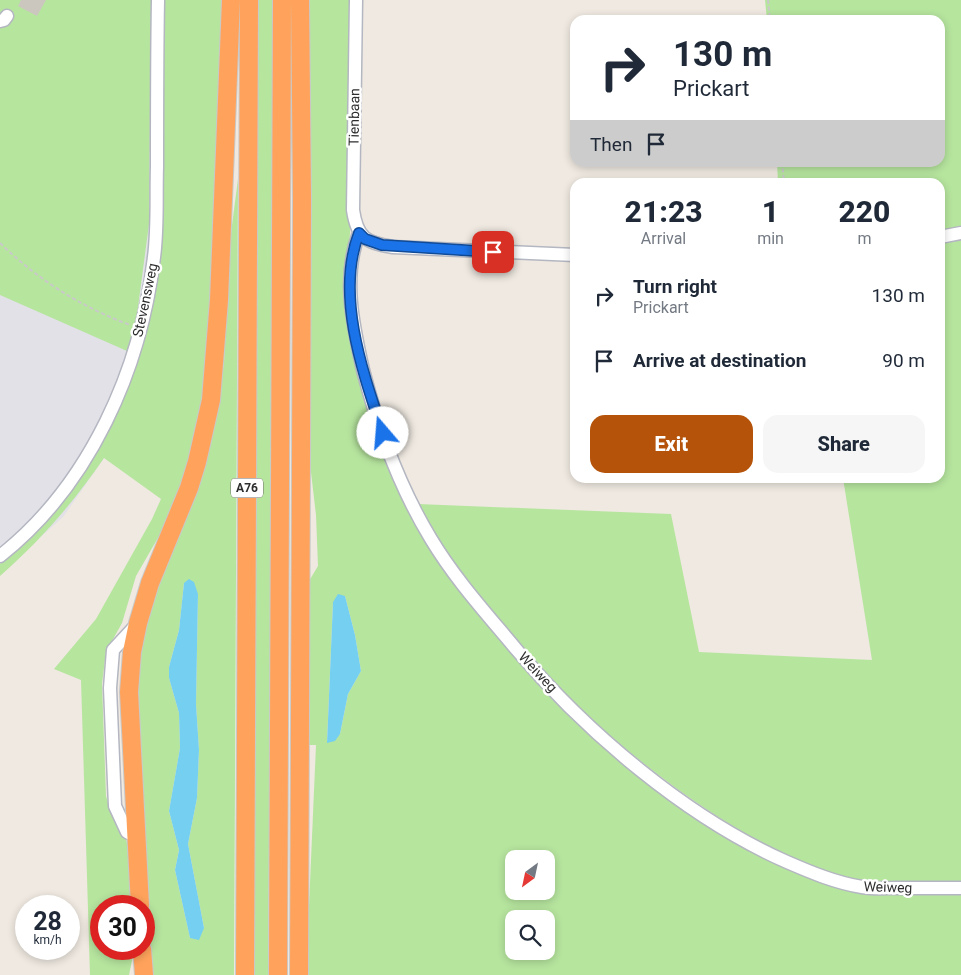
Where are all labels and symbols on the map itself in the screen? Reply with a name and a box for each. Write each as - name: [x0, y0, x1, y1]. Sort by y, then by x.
- street label: Tienbaan: [345, 88, 363, 146]
- pin: [472, 231, 514, 273]
- street label: Stevensweg: [129, 262, 161, 338]
- position arrow: [356, 406, 408, 458]
- road number: A76: [231, 478, 263, 498]
- street label: Weiweg: [515, 649, 561, 695]
- north arrow: [505, 850, 555, 900]
- street label: Weiweg: [863, 878, 913, 896]
- speed limit sign: 30: [90, 895, 155, 960]

